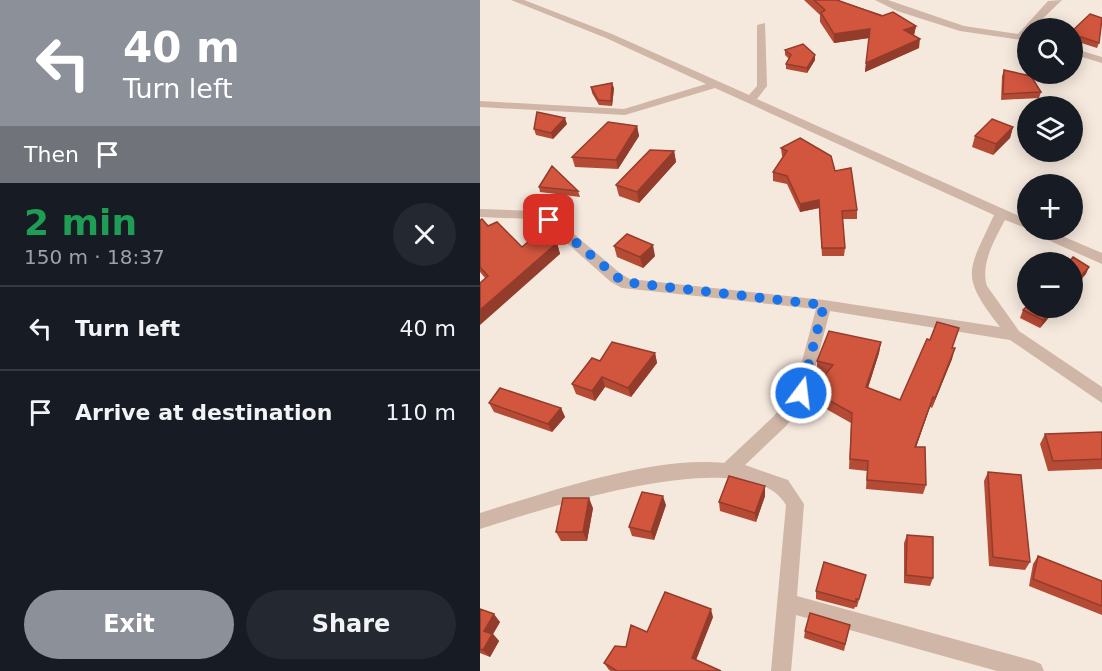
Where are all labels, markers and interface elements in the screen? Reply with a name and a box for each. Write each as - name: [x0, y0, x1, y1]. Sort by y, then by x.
- map controls: [1017, 18, 1083, 318]
- button: search: [1017, 18, 1083, 84]
- text: 40 m: [123, 23, 240, 72]
- icon: left: [24, 24, 102, 102]
- text: Turn left: [123, 73, 233, 104]
- button: layers: [1017, 96, 1083, 162]
- icon: arrive: [91, 138, 124, 171]
- text: Then: [24, 142, 79, 167]
- button: +: [1017, 174, 1083, 240]
- pin: [523, 194, 574, 245]
- text: 2 min: [24, 202, 137, 243]
- button: close: [393, 203, 456, 266]
- icon: arrive: [532, 203, 565, 236]
- text: 150 m · 18:37: [24, 245, 165, 269]
- button: −: [1017, 252, 1083, 318]
- icon: left: [24, 312, 57, 345]
- text: Turn left: [75, 316, 180, 341]
- text: 40 m: [400, 316, 456, 341]
- position arrow: [769, 361, 833, 425]
- icon: arrive: [24, 396, 57, 429]
- text: Arrive at destination: [75, 400, 332, 425]
- text: 110 m: [386, 400, 456, 425]
- button: Exit: [24, 590, 234, 659]
- button: Share: [246, 590, 456, 659]

